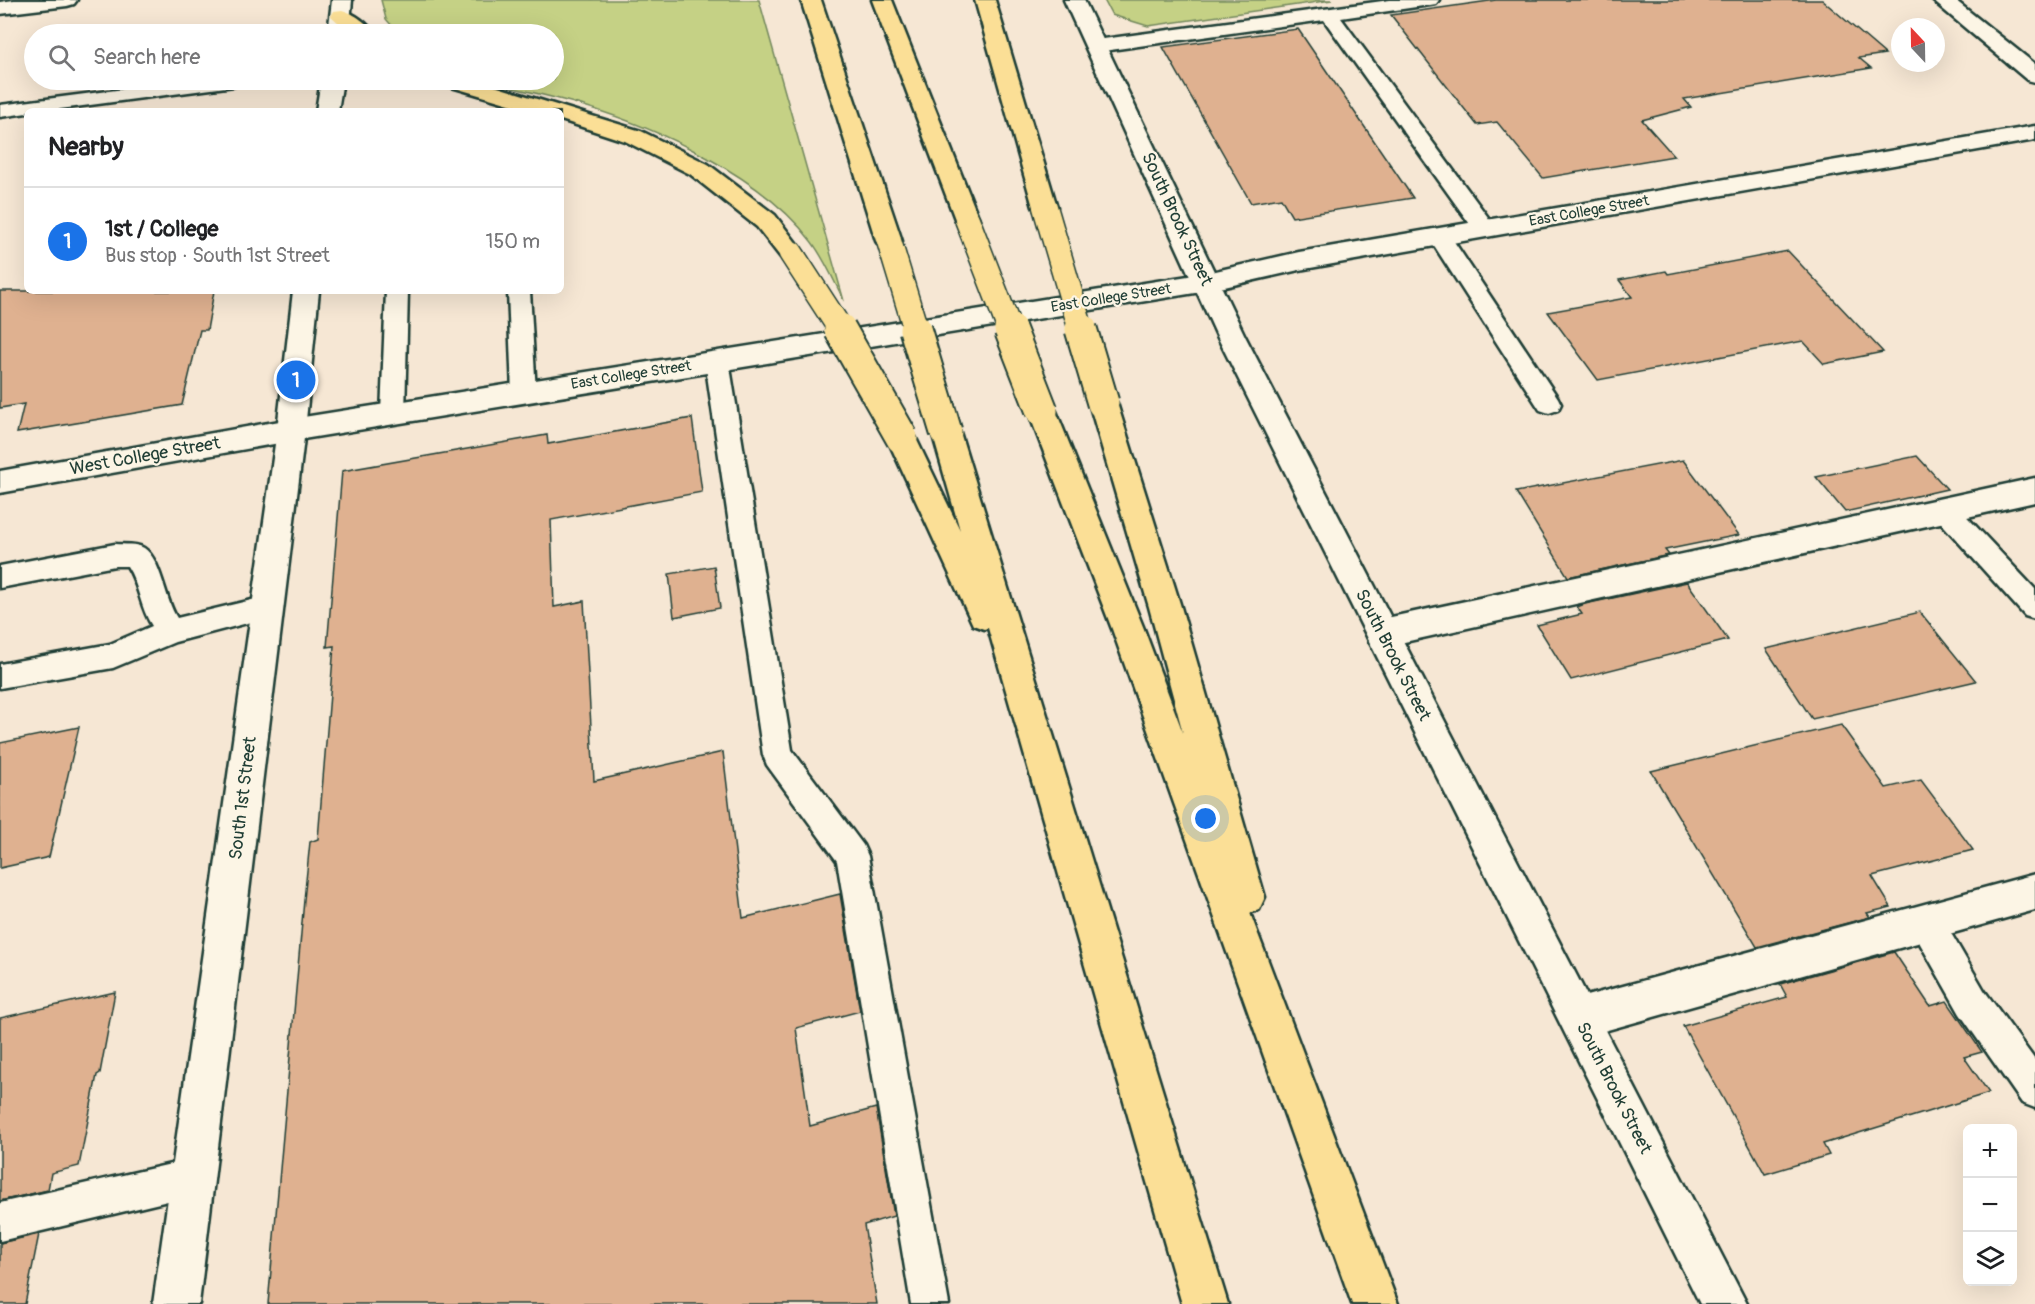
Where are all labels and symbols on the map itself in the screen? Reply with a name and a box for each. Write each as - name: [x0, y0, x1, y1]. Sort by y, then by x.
- north arrow: [1891, 18, 1945, 72]
- street label: South Brook Street: [1136, 149, 1218, 290]
- street label: East College Street: [1528, 191, 1651, 231]
- street label: East College Street: [1050, 279, 1173, 317]
- street label: East College Street: [570, 356, 693, 394]
- pin: 1: [276, 358, 316, 403]
- street label: West College Street: [68, 431, 223, 481]
- street label: South Brook Street: [1350, 585, 1436, 725]
- street label: South 1st Street: [224, 734, 262, 861]
- your location: [1191, 804, 1220, 833]
- street label: South Brook Street: [1571, 1018, 1657, 1158]

